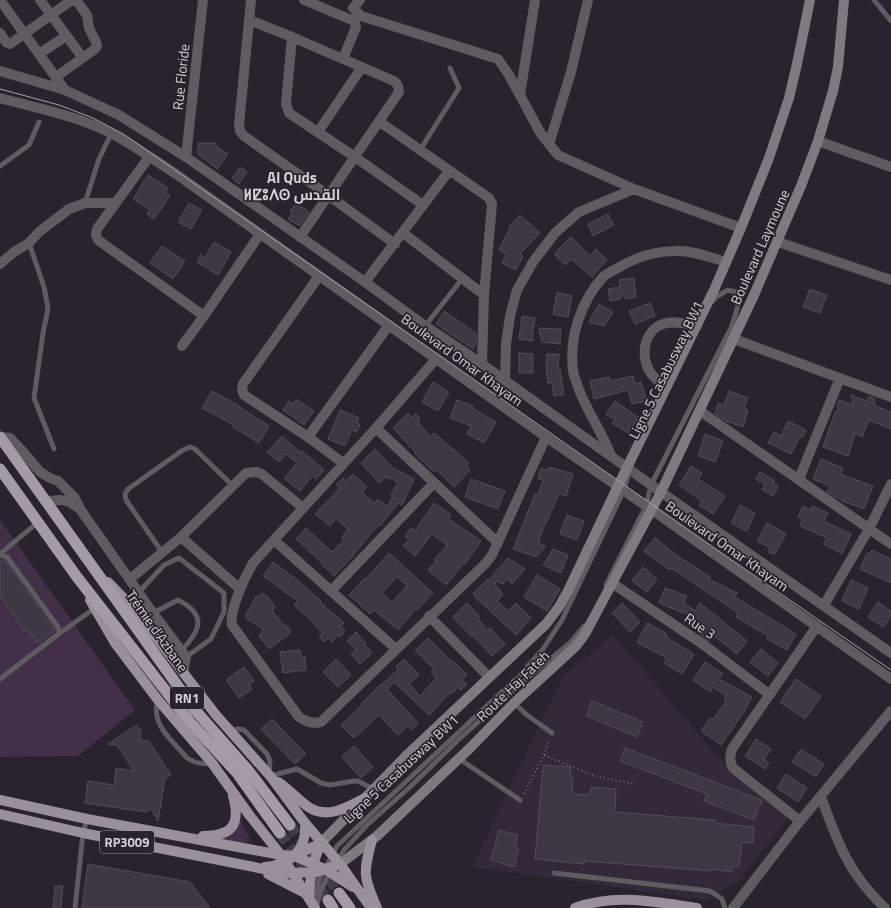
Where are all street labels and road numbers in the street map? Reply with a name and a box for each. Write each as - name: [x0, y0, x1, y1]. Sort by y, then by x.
- street label: Rue Floride: [167, 43, 194, 111]
- street label: Boulevard Laymoune: [725, 186, 794, 308]
- street label: Ligne 5 Casabusway BW1: [623, 297, 708, 442]
- street label: Boulevard Omar Khayam: [397, 308, 528, 411]
- street label: Boulevard Omar Khayam: [661, 495, 793, 596]
- street label: Trémie d'Azbane: [121, 585, 194, 676]
- street label: Rue 3: [680, 607, 720, 644]
- street label: Route Haj Fateh: [471, 645, 554, 726]
- road number: RN1: [170, 687, 204, 709]
- street label: Ligne 5 Casabusway BW1: [338, 709, 463, 828]
- road number: RP3009: [100, 831, 154, 853]

